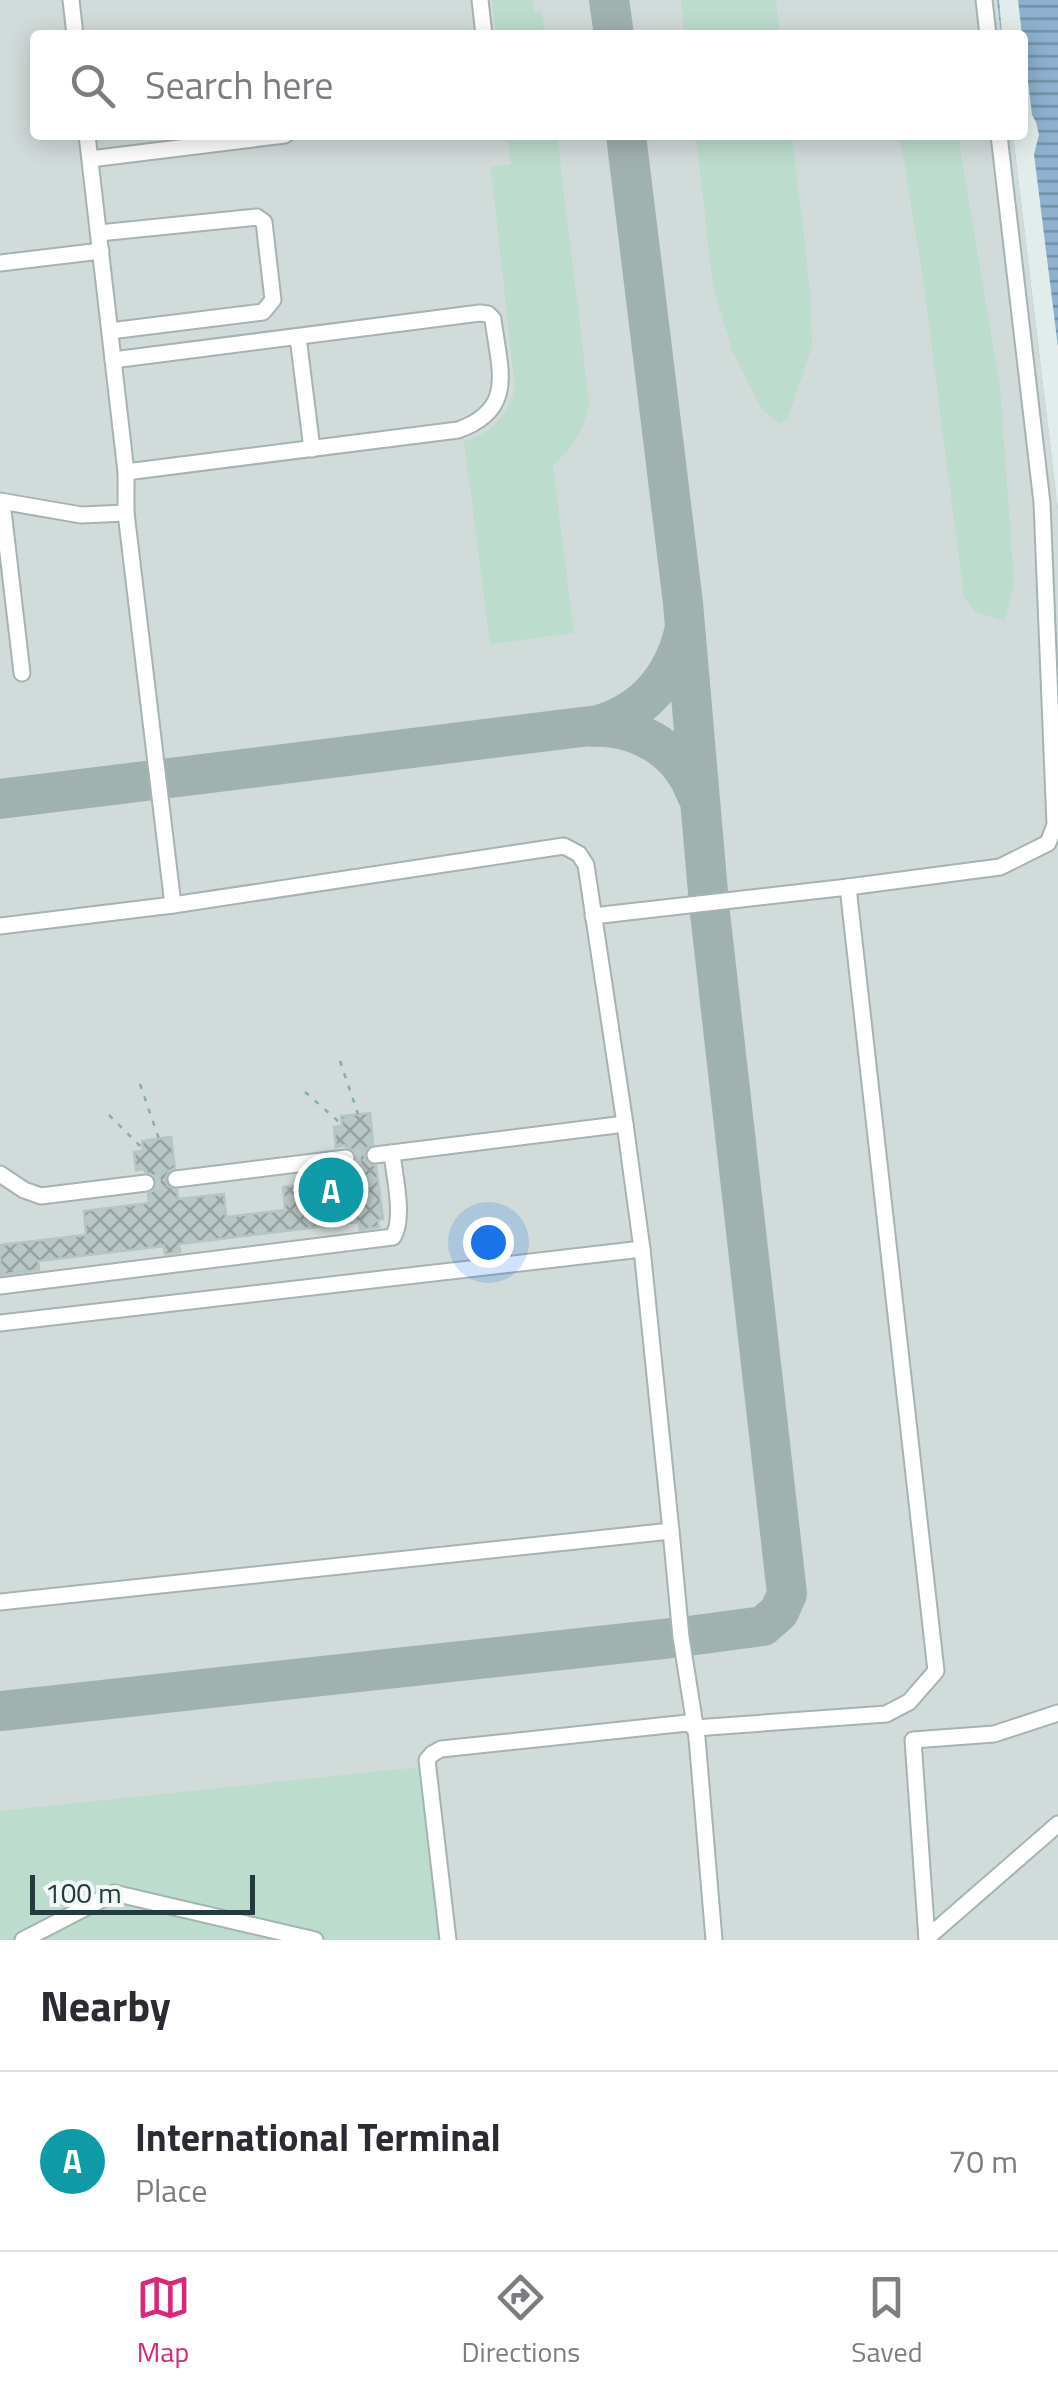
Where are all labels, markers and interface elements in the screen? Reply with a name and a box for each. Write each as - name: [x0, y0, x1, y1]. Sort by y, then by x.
- search box: [30, 30, 1028, 140]
- text: Search here: [145, 56, 333, 114]
- icon: search: [65, 58, 120, 113]
- pin: A: [298, 1152, 364, 1228]
- your location: [463, 1217, 514, 1268]
- scale bar: [30, 1870, 255, 1914]
- text: 100 m: [45, 1871, 122, 1914]
- text: Nearby: [40, 1973, 171, 2037]
- text: International Terminal: [135, 2108, 501, 2166]
- text: A: [63, 2137, 82, 2185]
- text: 70 m: [948, 2137, 1018, 2185]
- text: Place: [135, 2166, 207, 2214]
- tab: Map: [136, 2270, 191, 2373]
- tab: Directions: [462, 2270, 580, 2373]
- tab: Saved: [851, 2270, 922, 2373]

